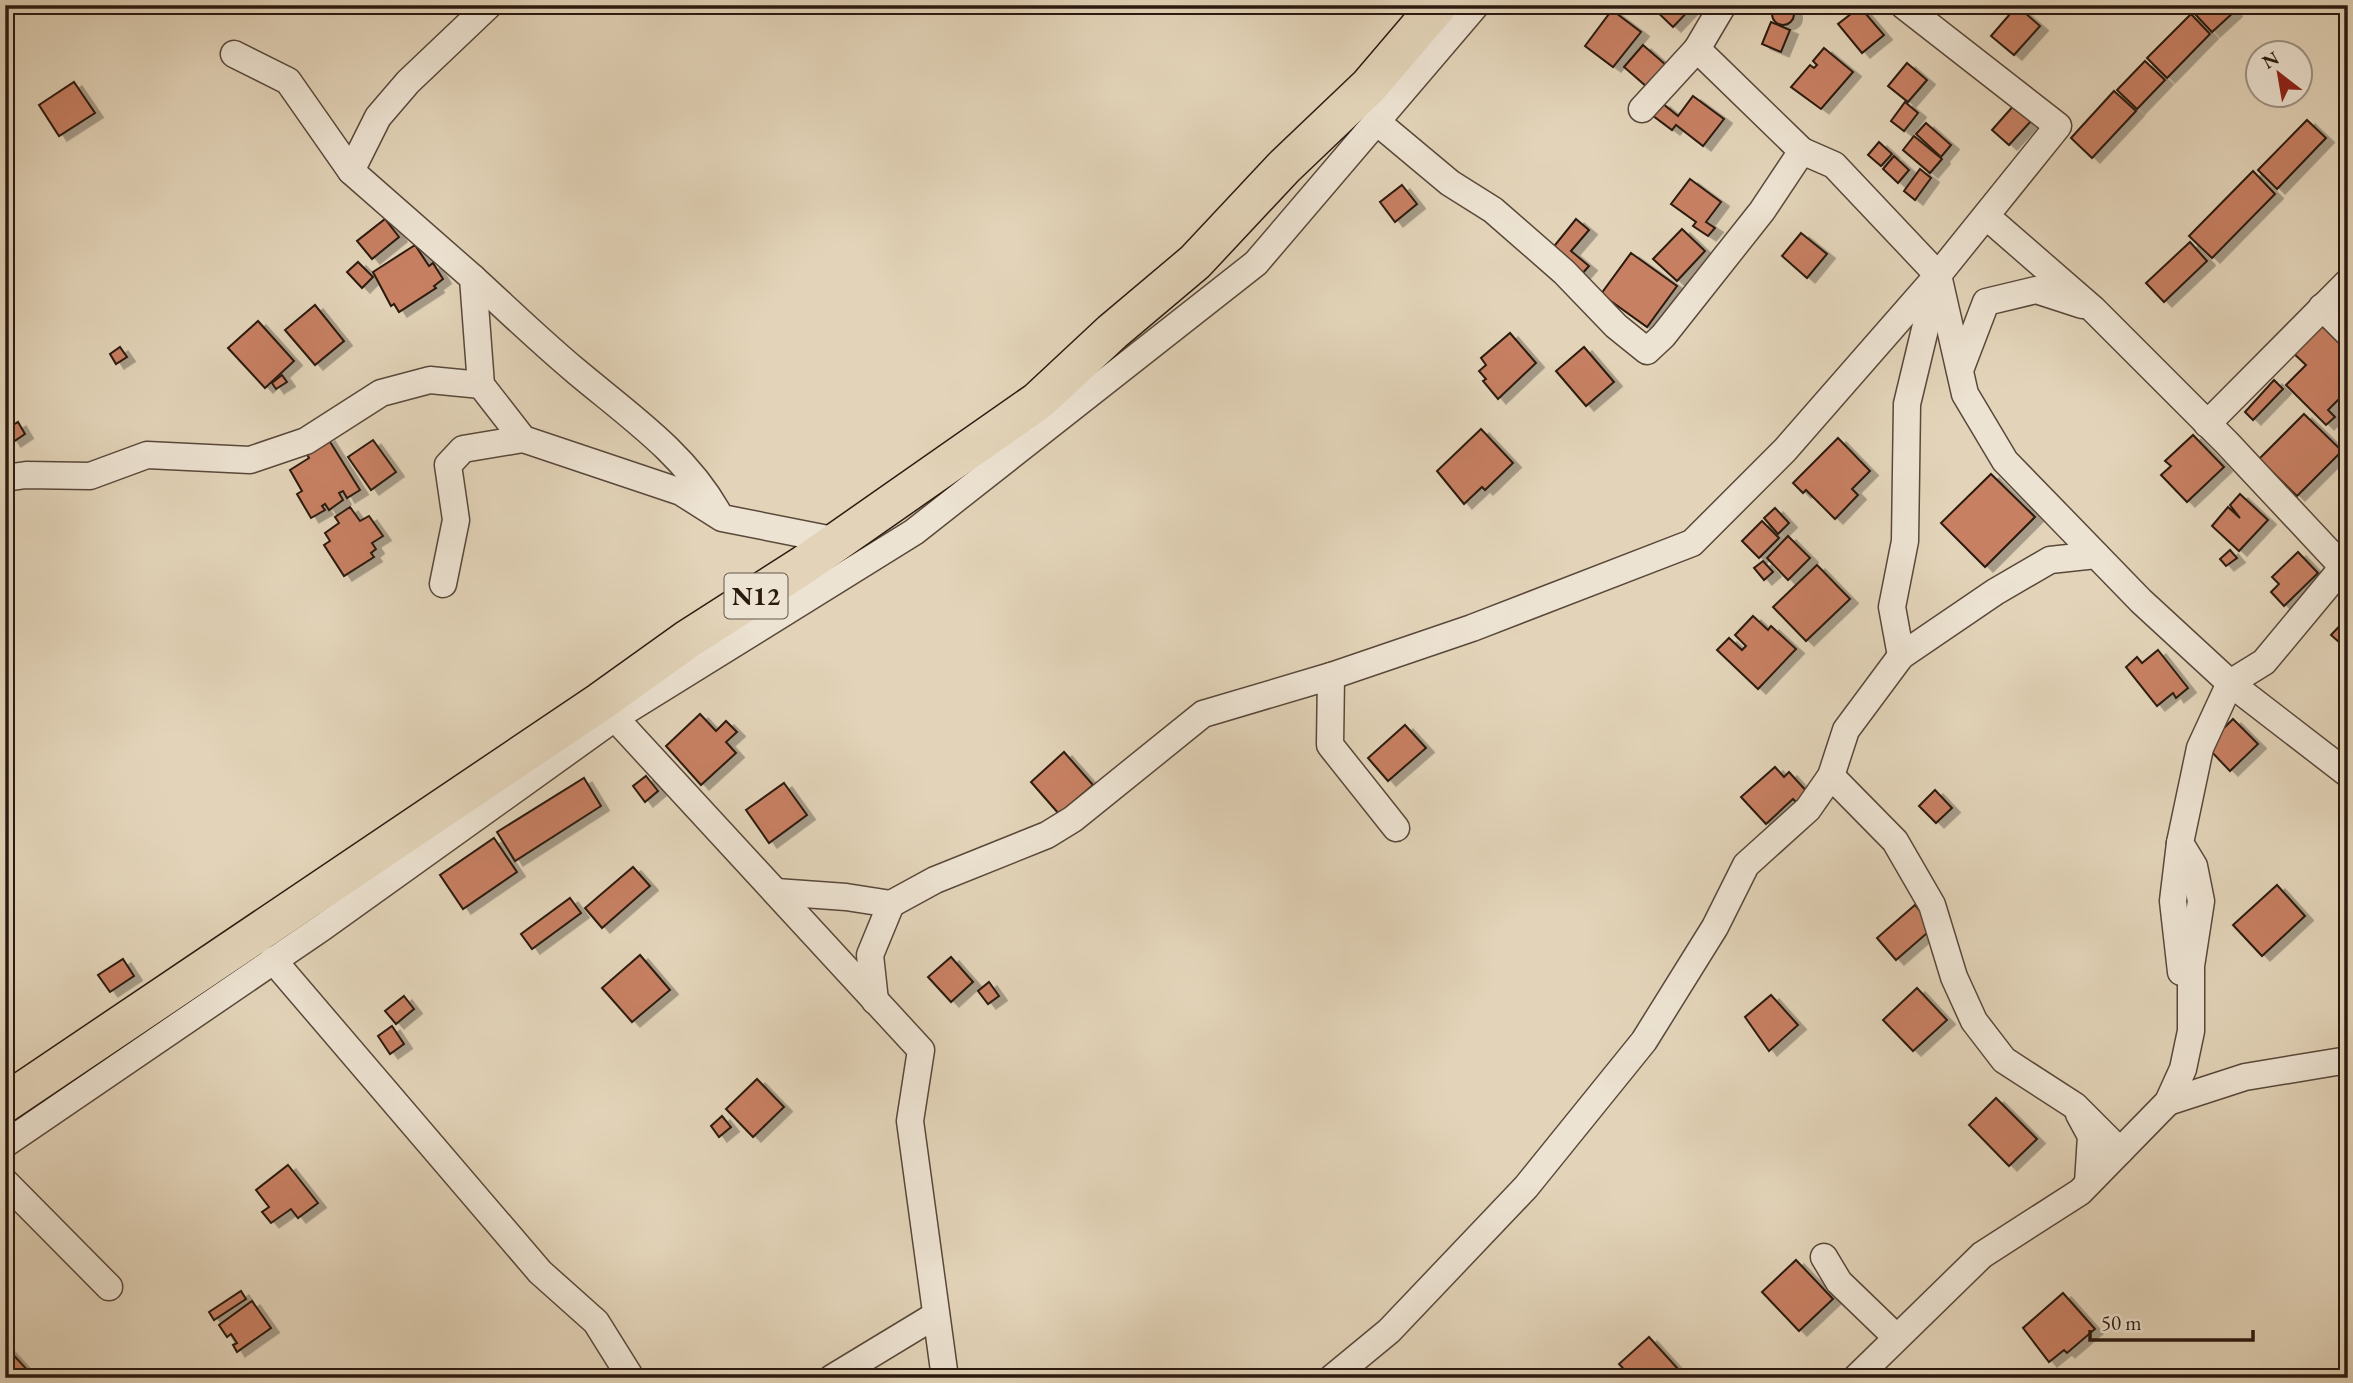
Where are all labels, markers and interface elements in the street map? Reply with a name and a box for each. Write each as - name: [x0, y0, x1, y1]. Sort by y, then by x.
- north arrow: [2244, 38, 2314, 108]
- text: N: [2257, 45, 2284, 75]
- road number: N12: [724, 574, 788, 618]
- scale bar: [2090, 1299, 2253, 1343]
- text: 50 m: [2101, 1309, 2142, 1336]

